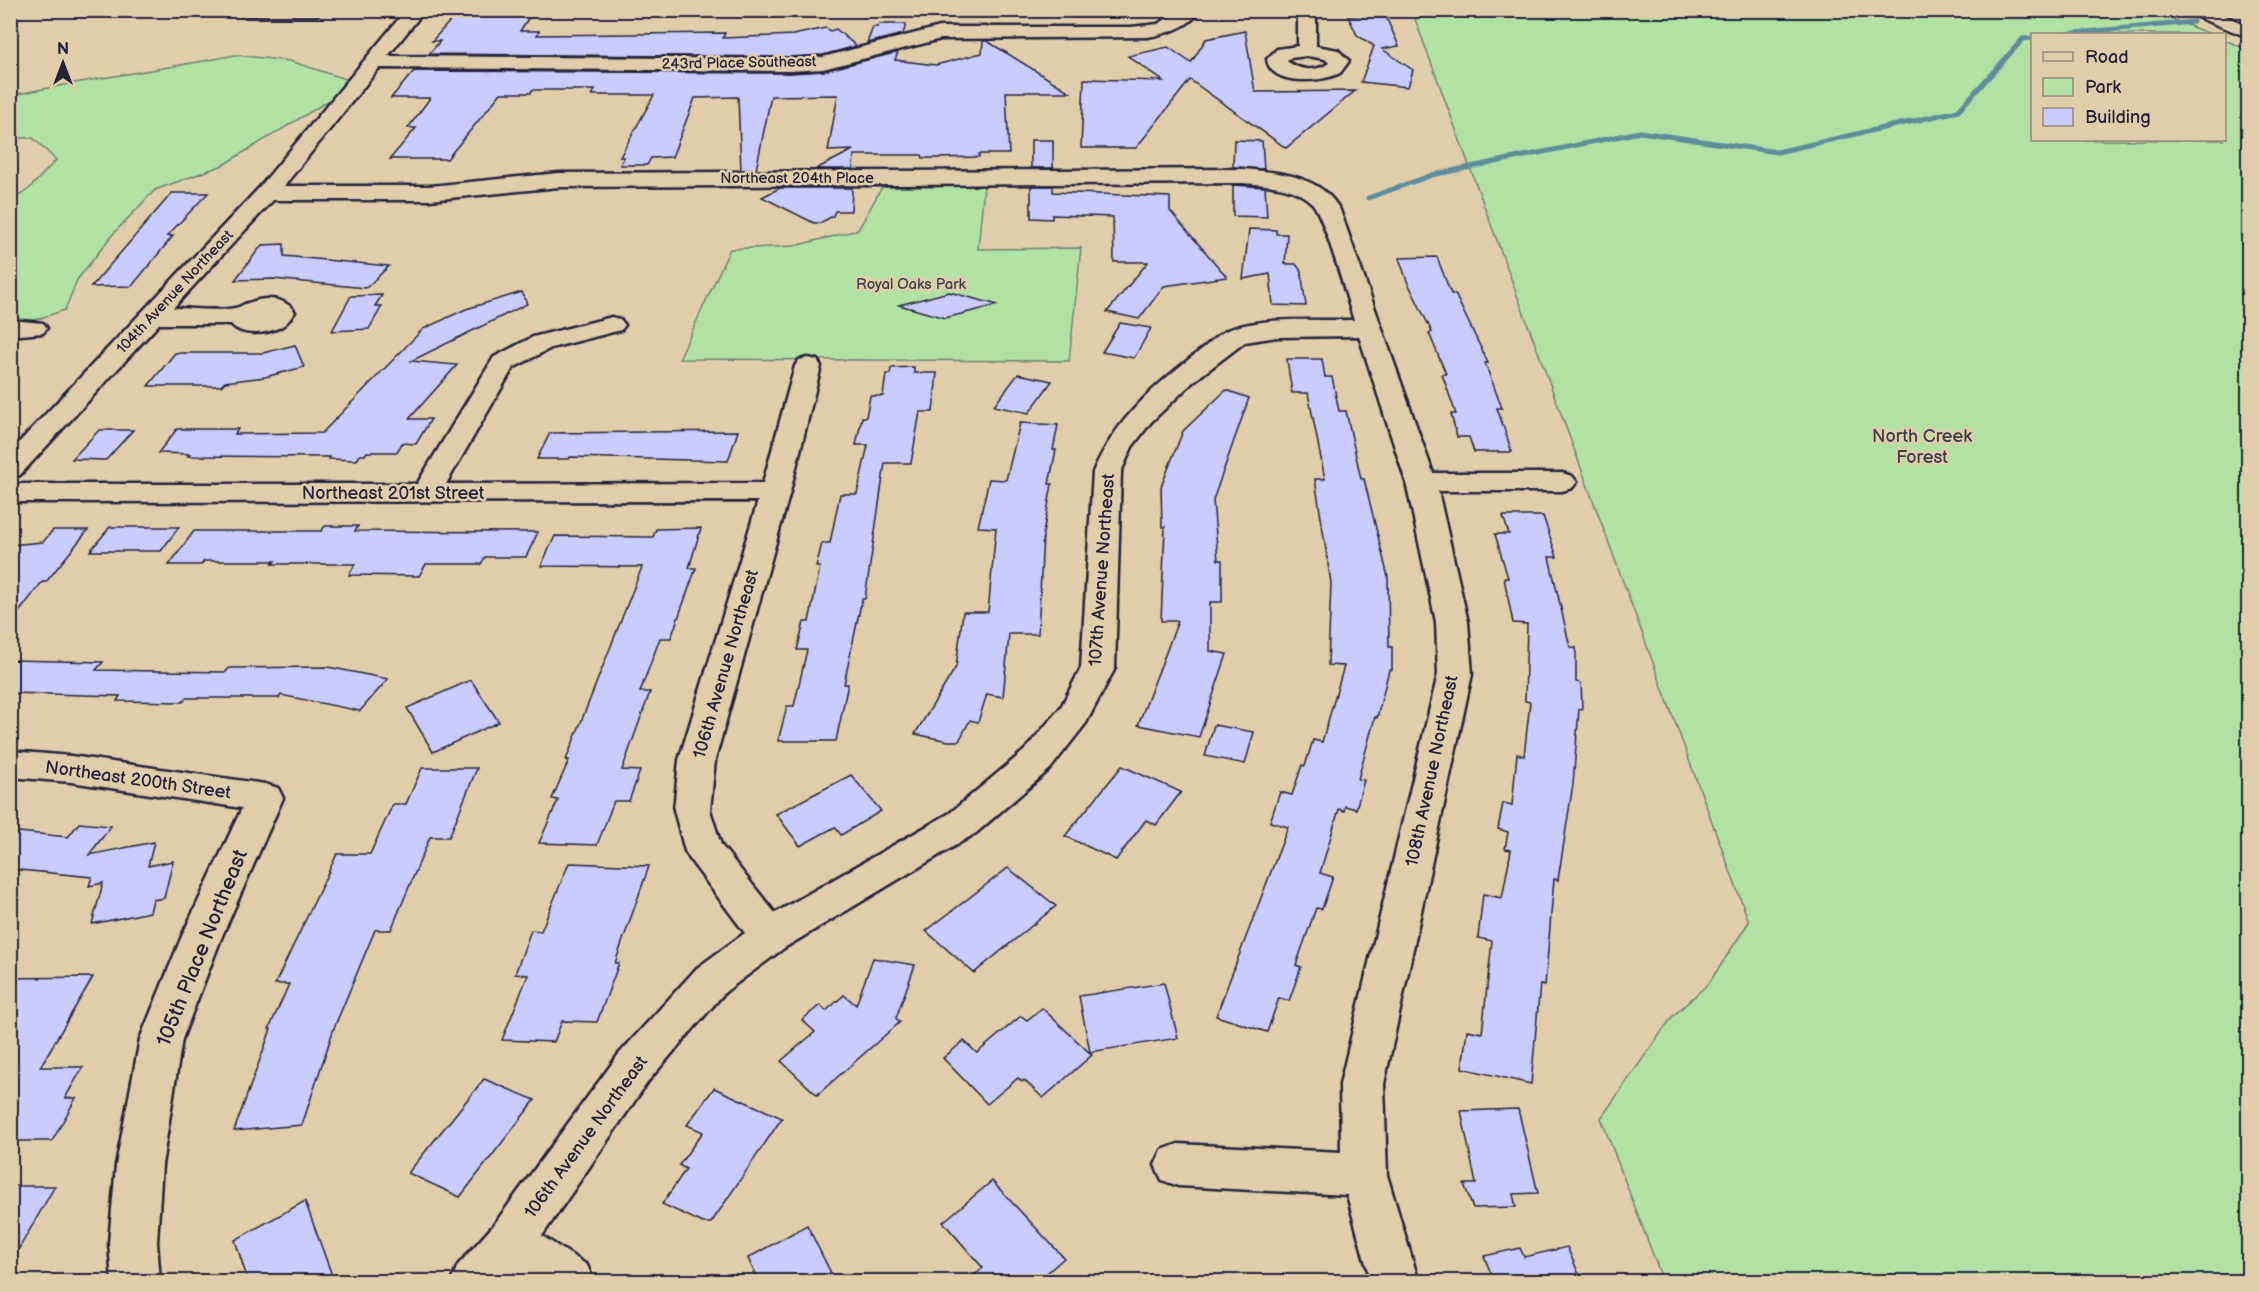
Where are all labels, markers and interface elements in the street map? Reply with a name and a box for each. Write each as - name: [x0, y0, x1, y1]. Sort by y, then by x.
- north arrow: [33, 33, 93, 93]
- legend: [2031, 33, 2226, 141]
- text: N: [57, 40, 69, 59]
- text: Road: [2085, 47, 2129, 68]
- street label: 243rd Place Southeast: [662, 52, 817, 74]
- text: Park: [2085, 77, 2121, 98]
- text: Building: [2085, 107, 2151, 128]
- street label: Northeast 204th Place: [720, 169, 874, 188]
- street label: 104th Avenue Northeast: [113, 226, 238, 358]
- park label: Royal Oaks Park: [856, 275, 967, 294]
- park label: North Creek Forest: [1872, 426, 1972, 468]
- street label: 107th Avenue Northeast: [1085, 472, 1119, 667]
- street label: Northeast 201st Street: [302, 483, 485, 504]
- street label: 106th Avenue Northeast: [689, 567, 763, 761]
- street label: 108th Avenue Northeast: [1401, 673, 1463, 868]
- street label: Northeast 200th Street: [44, 757, 233, 803]
- street label: 105th Place Northeast: [151, 845, 253, 1050]
- street label: 106th Avenue Northeast: [520, 1051, 652, 1222]

